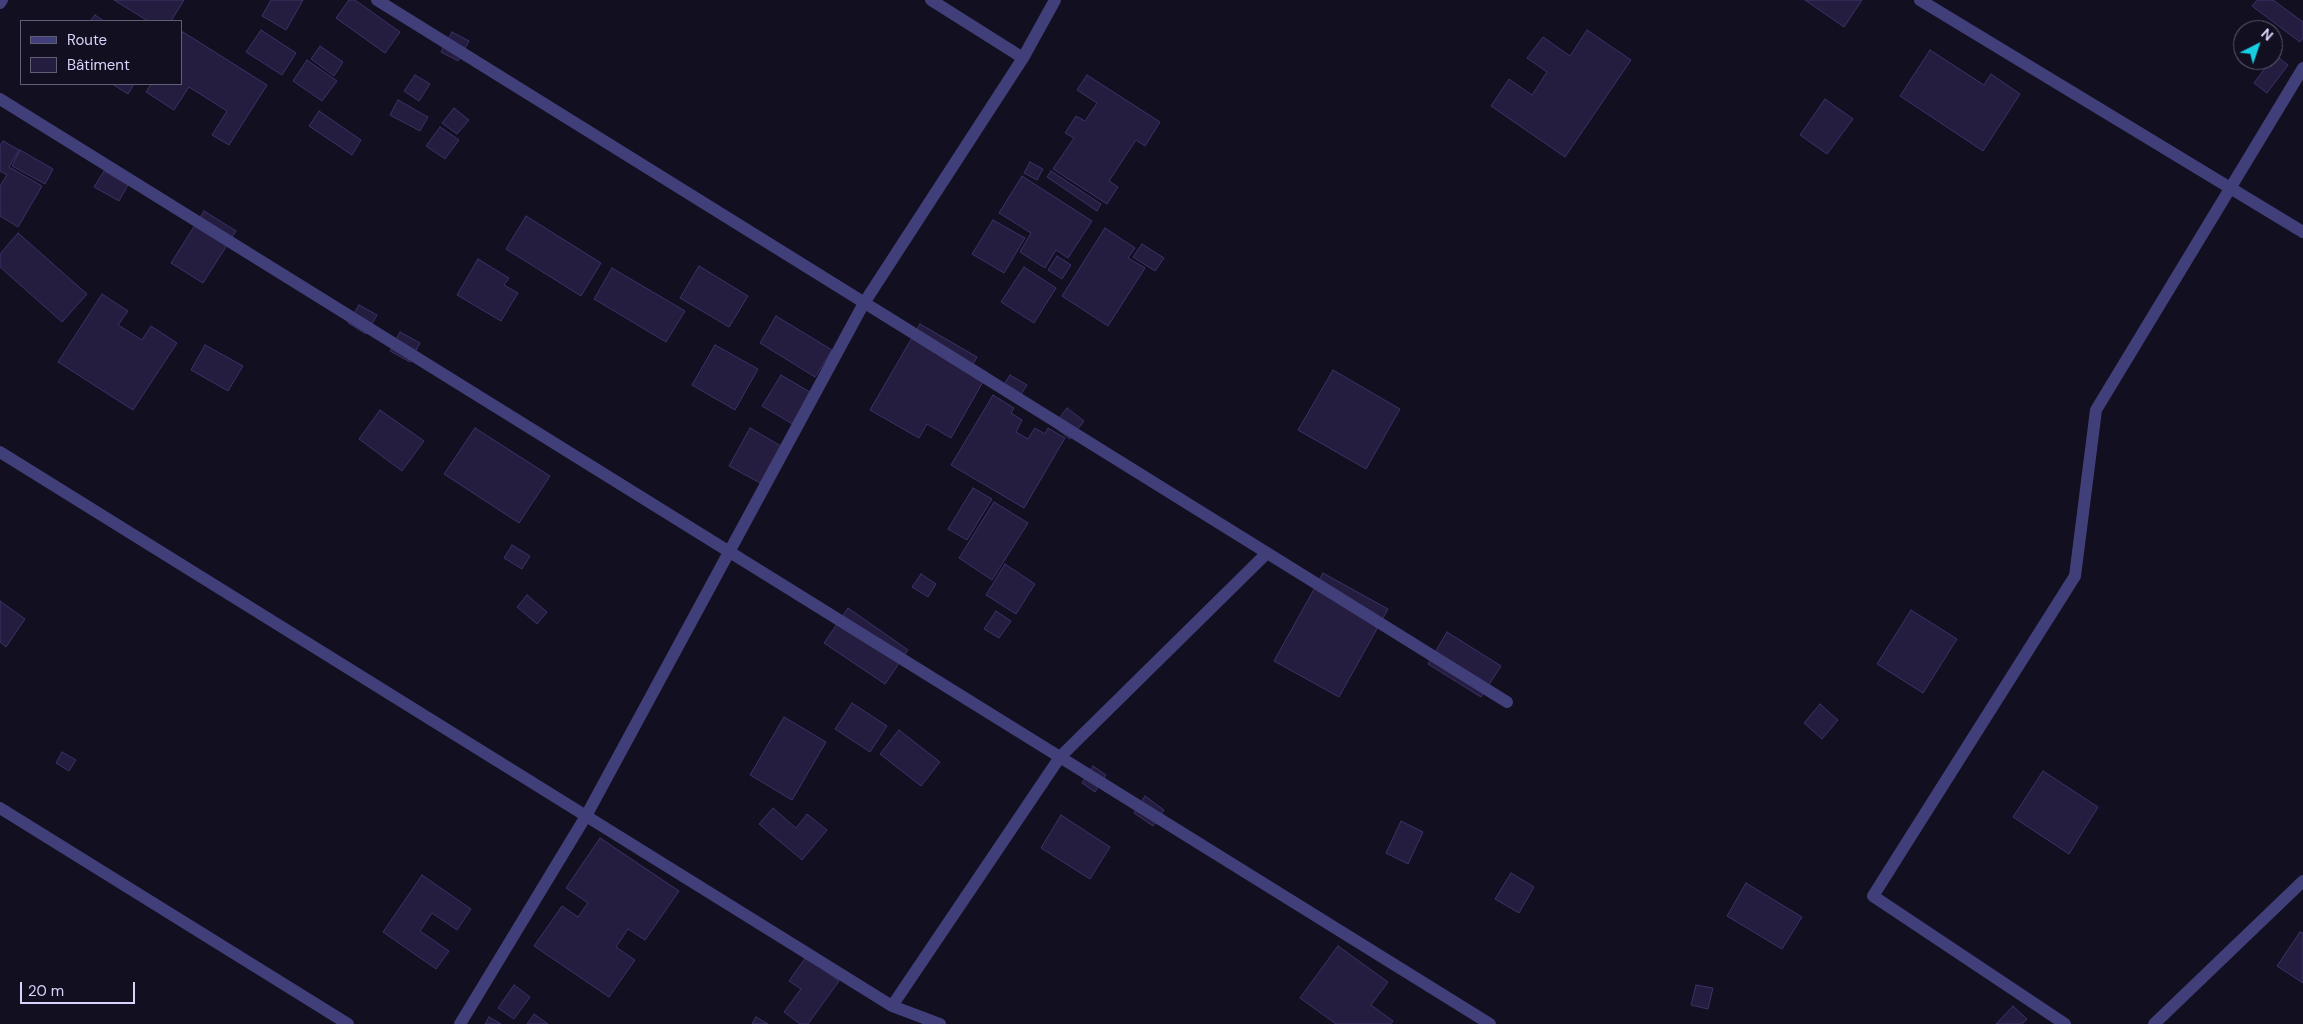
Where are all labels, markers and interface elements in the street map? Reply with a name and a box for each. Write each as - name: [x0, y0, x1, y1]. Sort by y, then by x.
- legend: [20, 20, 182, 85]
- north arrow: [2233, 20, 2283, 70]
- text: N: [2257, 24, 2277, 45]
- text: Route: [67, 30, 107, 50]
- text: Bâtiment: [67, 55, 130, 75]
- scale bar: [22, 972, 138, 1004]
- text: 20 m: [28, 981, 64, 1001]

